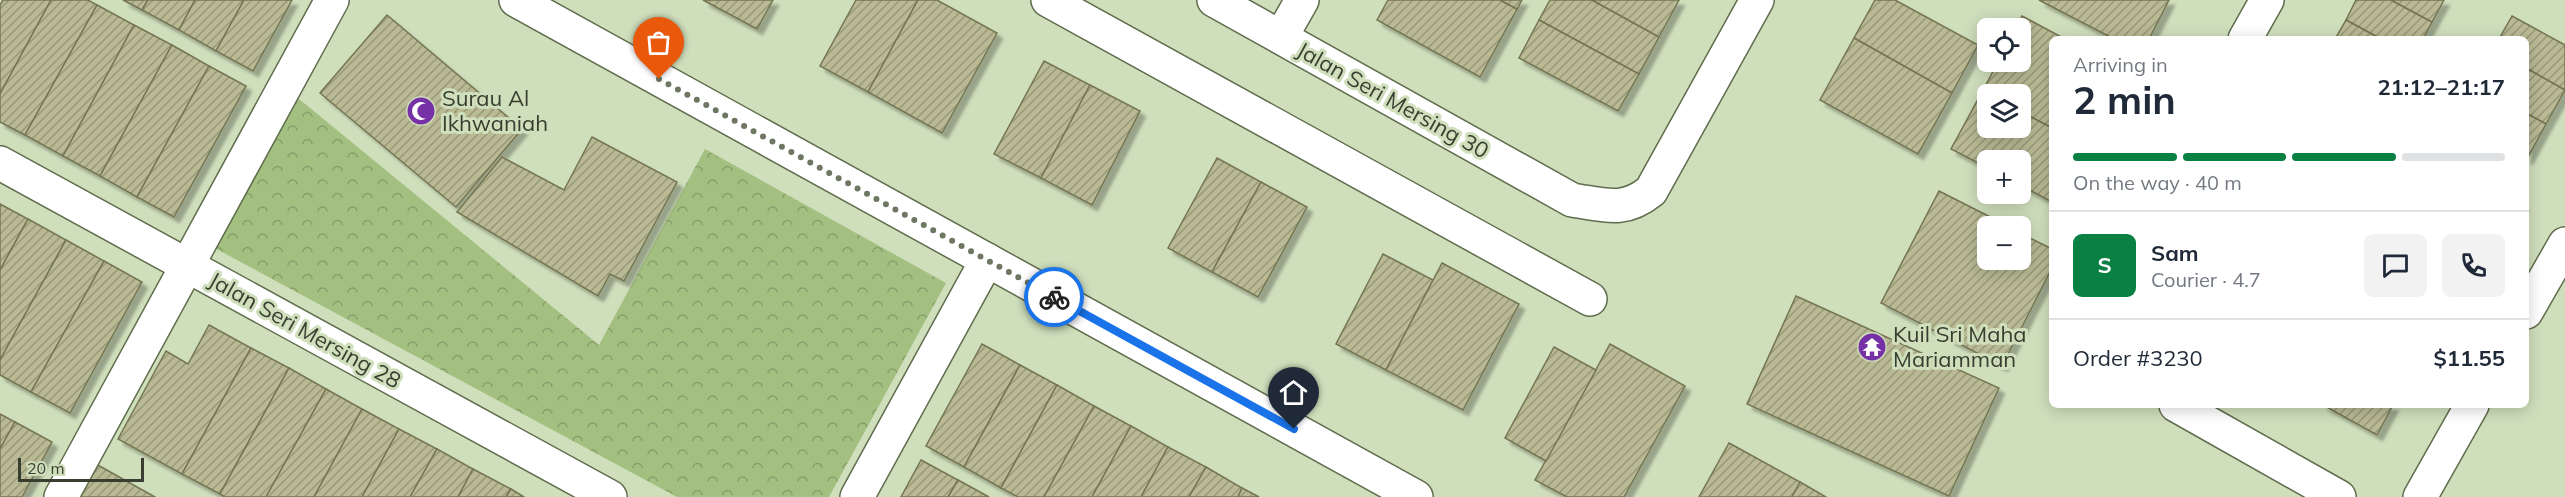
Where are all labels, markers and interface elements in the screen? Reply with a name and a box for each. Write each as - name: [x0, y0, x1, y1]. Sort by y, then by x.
- pin: [633, 17, 684, 79]
- map controls: [1977, 18, 2031, 270]
- button: locate: [1977, 18, 2031, 72]
- icon: bag: [642, 26, 675, 59]
- street label: Jalan Seri Mersing 30: [1292, 36, 1494, 164]
- text: Arriving in: [2073, 52, 2168, 77]
- text: 21:12–21:17: [2377, 73, 2505, 101]
- text: 2 min: [2073, 75, 2176, 124]
- place label: Surau Al Ikhwaniah: [442, 84, 548, 137]
- button: layers: [1977, 84, 2031, 138]
- mosque icon: Surau Al Ikhwaniah: [405, 95, 437, 127]
- button: +: [1977, 150, 2031, 204]
- text: On the way · 40 m: [2073, 170, 2242, 195]
- button: −: [1977, 216, 2031, 270]
- button: chat: [2364, 234, 2427, 297]
- button: phone: [2442, 234, 2505, 297]
- text: Sam: [2151, 239, 2199, 267]
- text: S: [2097, 251, 2112, 279]
- street label: Jalan Seri Mersing 28: [204, 266, 406, 394]
- courier: [1024, 267, 1084, 327]
- text: Courier · 4.7: [2151, 267, 2261, 292]
- icon: bike: [1038, 281, 1071, 314]
- place label: Kuil Sri Maha Mariamman: [1893, 320, 2026, 373]
- temple icon: Kuil Sri Maha Mariamman: [1856, 331, 1888, 363]
- text: Order #3230: [2073, 344, 2203, 372]
- text: $11.55: [2434, 344, 2505, 372]
- pin: [1268, 367, 1319, 429]
- icon: home: [1277, 376, 1310, 409]
- scale bar: [18, 455, 144, 482]
- text: 20 m: [27, 458, 64, 478]

